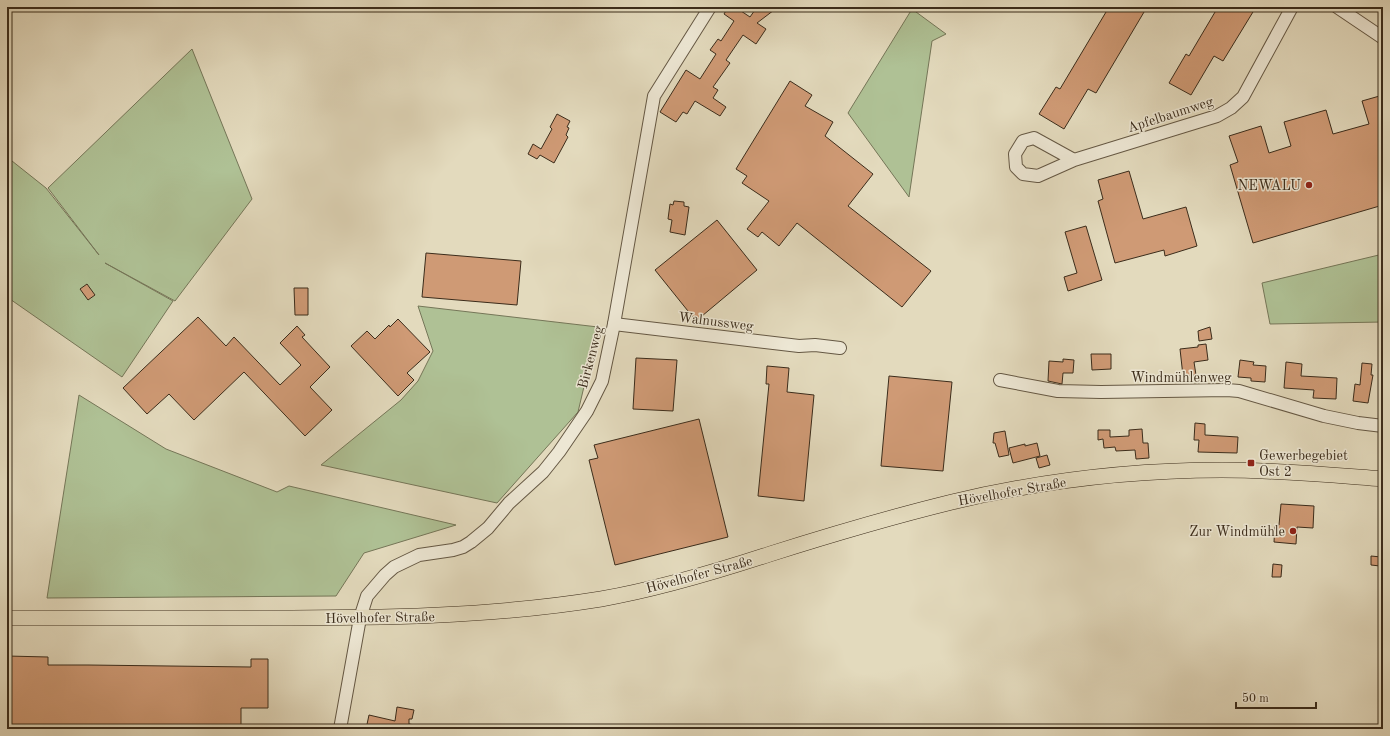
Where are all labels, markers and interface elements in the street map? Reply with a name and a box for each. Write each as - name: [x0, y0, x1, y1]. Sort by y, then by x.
- street label: Apfelbaumweg: [1126, 94, 1216, 135]
- place label: NEWALU: [1237, 179, 1301, 193]
- marker: NEWALU: [1304, 180, 1314, 190]
- street label: Walnussweg: [677, 310, 755, 334]
- street label: Birkenweg: [576, 324, 606, 390]
- street label: Windmühlenweg: [1130, 371, 1232, 385]
- place label: Gewerbegebiet Ost 2: [1259, 449, 1348, 479]
- marker: Gewerbegebiet Ost 2: [1246, 458, 1256, 468]
- street label: Hövelhofer Straße: [957, 476, 1067, 508]
- place label: Zur Windmühle: [1189, 525, 1285, 539]
- marker: Zur Windmühle: [1288, 526, 1298, 536]
- street label: Hövelhofer Straße: [644, 554, 754, 596]
- street label: Hövelhofer Straße: [325, 610, 435, 626]
- scale bar: [1236, 684, 1316, 710]
- text: 50 m: [1242, 692, 1269, 705]

